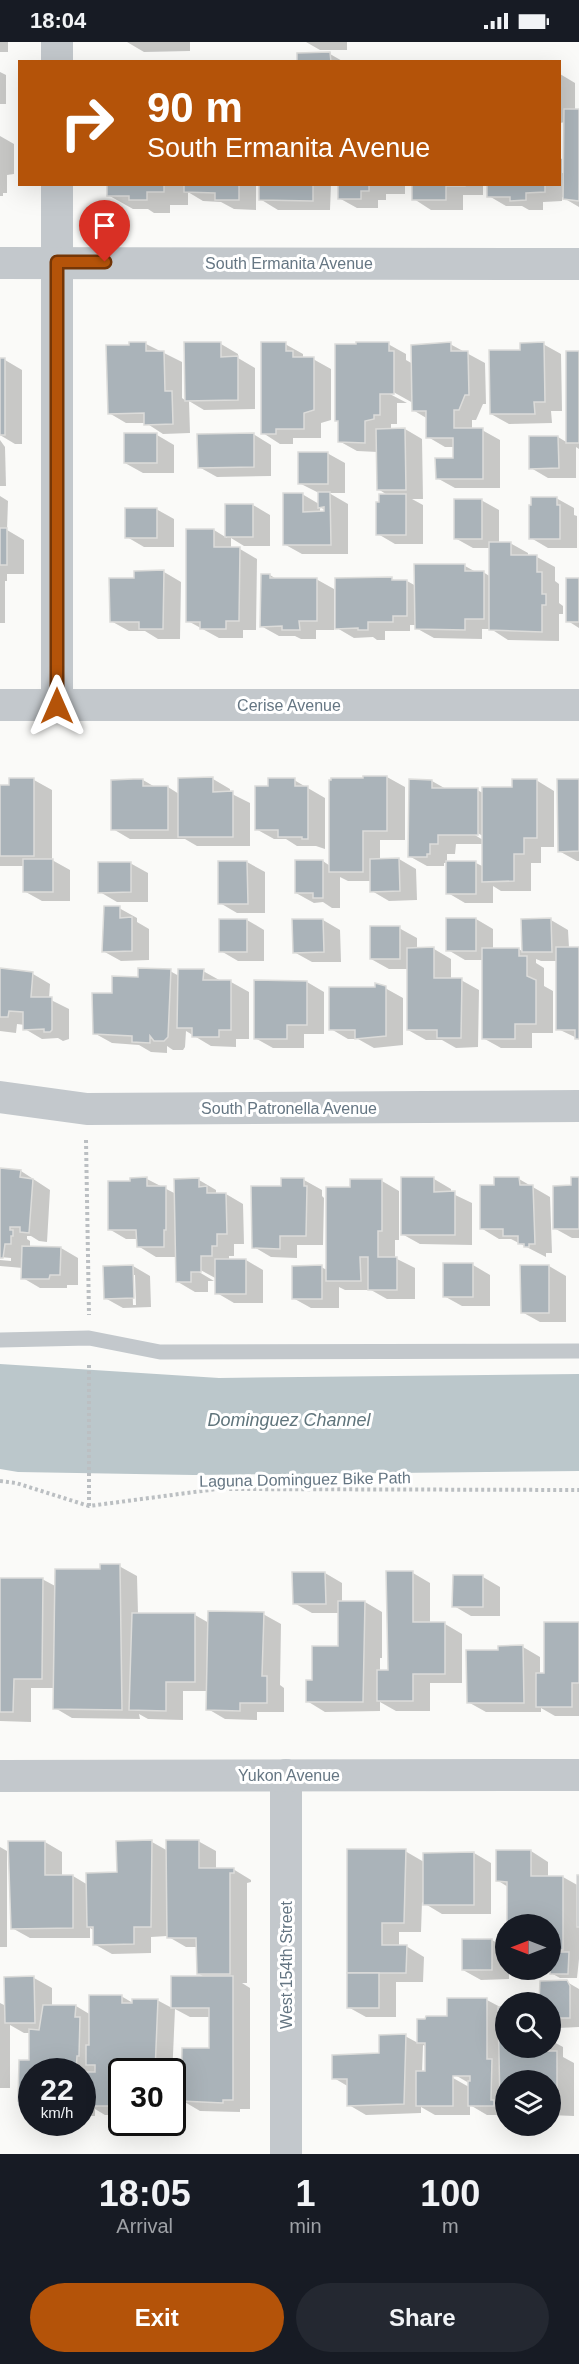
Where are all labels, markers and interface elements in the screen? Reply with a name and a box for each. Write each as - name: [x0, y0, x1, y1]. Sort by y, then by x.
- text: 18:04: [30, 8, 86, 33]
- icon: right: [48, 84, 126, 162]
- text: 90 m: [147, 84, 243, 131]
- text: South Ermanita Avenue: [147, 133, 430, 163]
- pin: [79, 200, 130, 262]
- icon: arrive: [88, 209, 121, 242]
- street label: South Ermanita Avenue: [205, 255, 373, 272]
- position arrow: [25, 674, 89, 738]
- street label: Cerise Avenue: [237, 697, 341, 714]
- street label: South Patronella Avenue: [201, 1100, 377, 1117]
- water label: Dominguez Channel: [207, 1410, 372, 1430]
- street label: Laguna Dominguez Bike Path: [199, 1469, 411, 1490]
- street label: Yukon Avenue: [238, 1767, 340, 1784]
- street label: West 154th Street: [278, 1901, 295, 2029]
- north arrow: [495, 1914, 561, 1980]
- map controls: [495, 1914, 561, 2136]
- button: search: [495, 1992, 561, 2058]
- speed limit sign: 30: [108, 2058, 186, 2136]
- button: layers: [495, 2070, 561, 2136]
- text: 22: [40, 2073, 74, 2106]
- text: km/h: [41, 2104, 73, 2121]
- text: 18:05: [99, 2173, 191, 2214]
- text: 1: [295, 2173, 315, 2214]
- text: 100: [420, 2173, 480, 2214]
- text: Arrival: [116, 2215, 173, 2237]
- text: min: [289, 2215, 322, 2237]
- text: m: [442, 2215, 459, 2237]
- button: Exit: [30, 2283, 284, 2352]
- button: Share: [296, 2283, 549, 2352]

